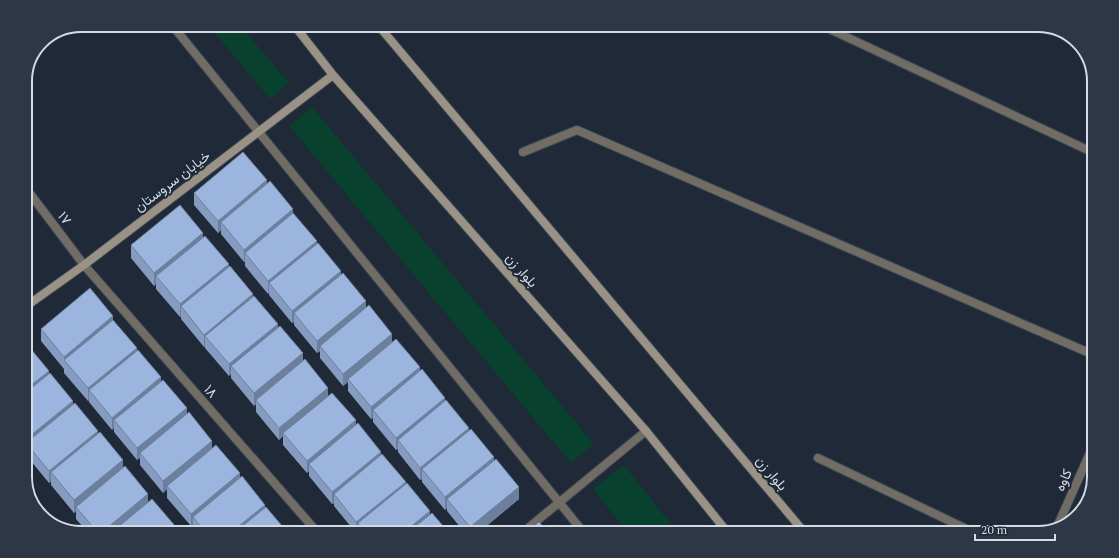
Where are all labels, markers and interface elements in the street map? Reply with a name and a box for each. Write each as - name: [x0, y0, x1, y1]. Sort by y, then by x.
- street label: خیابان سروستان: [130, 146, 214, 216]
- street label: ۱۷: [54, 207, 77, 228]
- street label: بلوار زن: [502, 248, 543, 291]
- street label: ۱۸: [200, 380, 223, 402]
- street label: بلوار زن: [752, 451, 793, 494]
- street label: کاوه: [1049, 466, 1076, 494]
- scale bar: [975, 516, 1055, 542]
- text: 20 m: [981, 522, 1008, 537]

